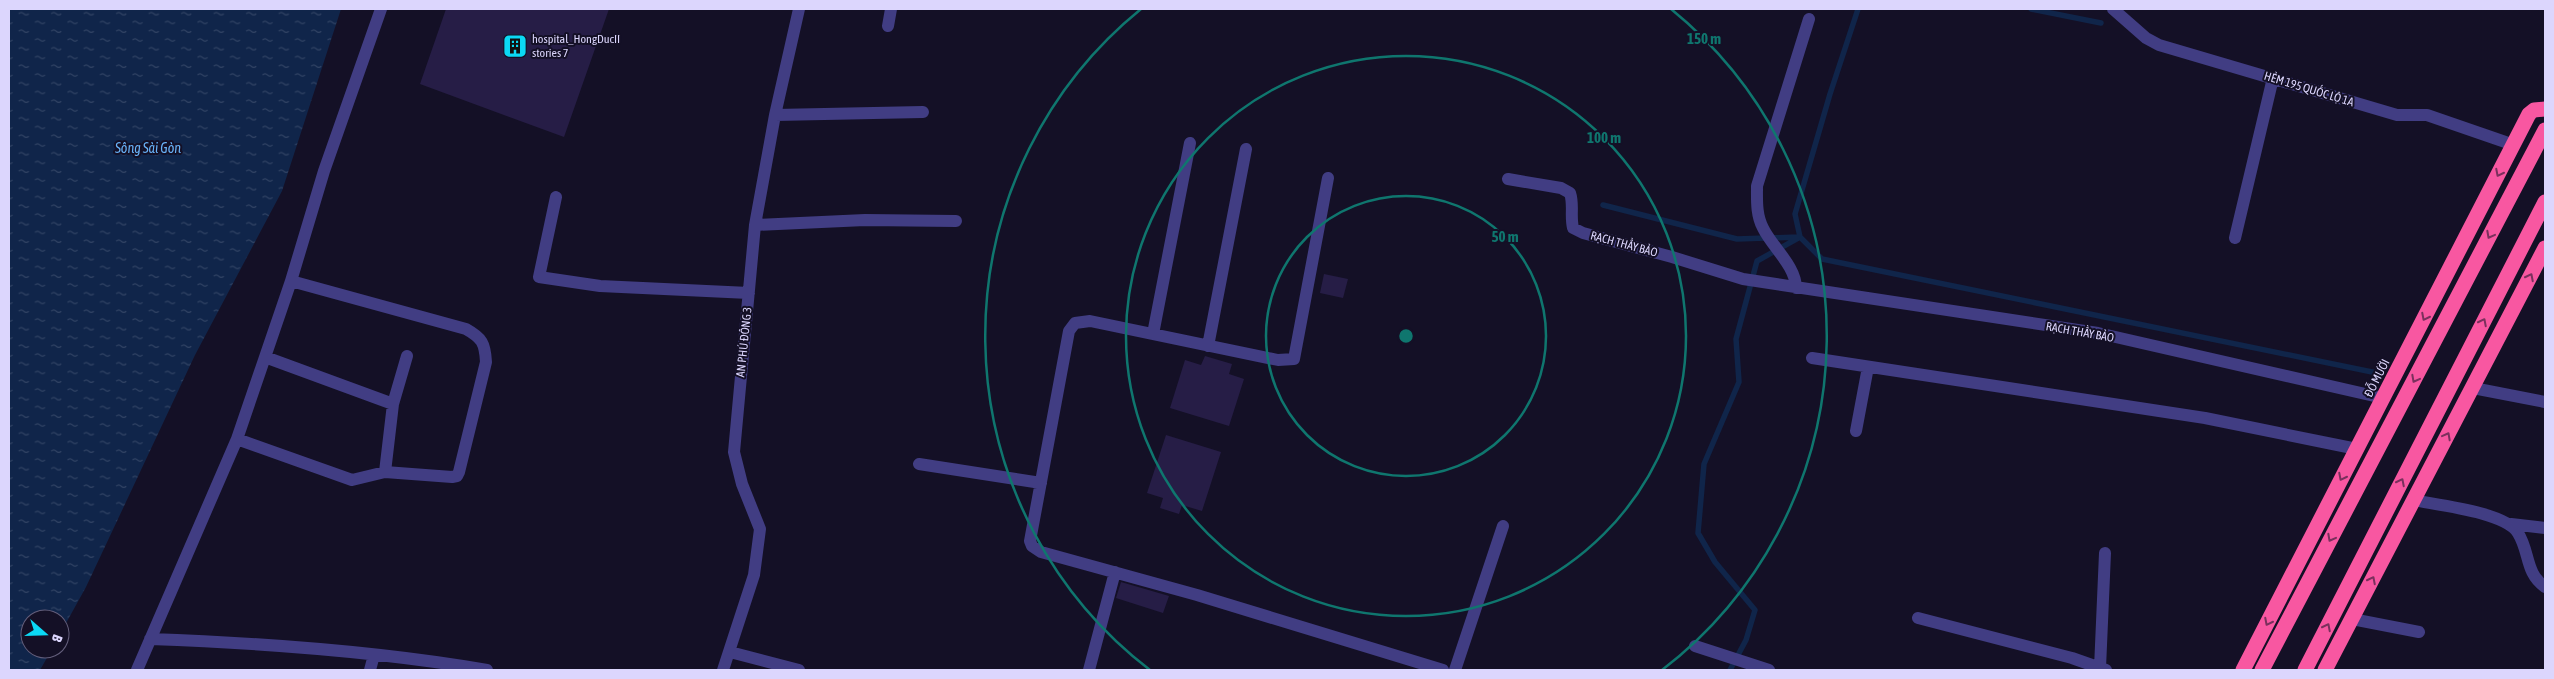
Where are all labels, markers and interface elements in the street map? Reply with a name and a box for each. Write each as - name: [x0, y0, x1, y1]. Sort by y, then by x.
- text: 150 m: [1687, 30, 1721, 47]
- place label: hospital_HongDucII stories 7: [532, 32, 620, 60]
- building icon: hospital_HongDucII stories 7: [502, 33, 528, 59]
- street label: HẺM 195 QUỐC LỘ 1A: [2262, 69, 2356, 109]
- text: 100 m: [1587, 129, 1621, 146]
- water label: Sông Sài Gòn: [114, 140, 181, 156]
- one-way arrow: [2495, 168, 2505, 177]
- text: 50 m: [1492, 228, 1519, 245]
- street label: RẠCH THẦY BẢO: [1589, 228, 1659, 260]
- one-way arrow: [2486, 230, 2496, 239]
- one-way arrow: [2524, 273, 2534, 282]
- street label: AN PHÚ ĐÔNG 3: [733, 306, 755, 378]
- one-way arrow: [2421, 312, 2431, 321]
- one-way arrow: [2477, 318, 2487, 327]
- street label: RẠCH THẦY BẢO: [2045, 319, 2115, 345]
- centre of rings: [1397, 327, 1415, 345]
- street label: ĐỖ MƯỜI: [2362, 357, 2392, 399]
- one-way arrow: [2411, 374, 2421, 383]
- one-way arrow: [2441, 433, 2451, 442]
- one-way arrow: [2338, 472, 2348, 481]
- one-way arrow: [2395, 479, 2405, 488]
- one-way arrow: [2327, 533, 2337, 542]
- one-way arrow: [2366, 576, 2376, 585]
- north arrow: [20, 609, 70, 659]
- one-way arrow: [2264, 617, 2274, 626]
- one-way arrow: [2321, 623, 2331, 632]
- text: B: [48, 633, 66, 645]

